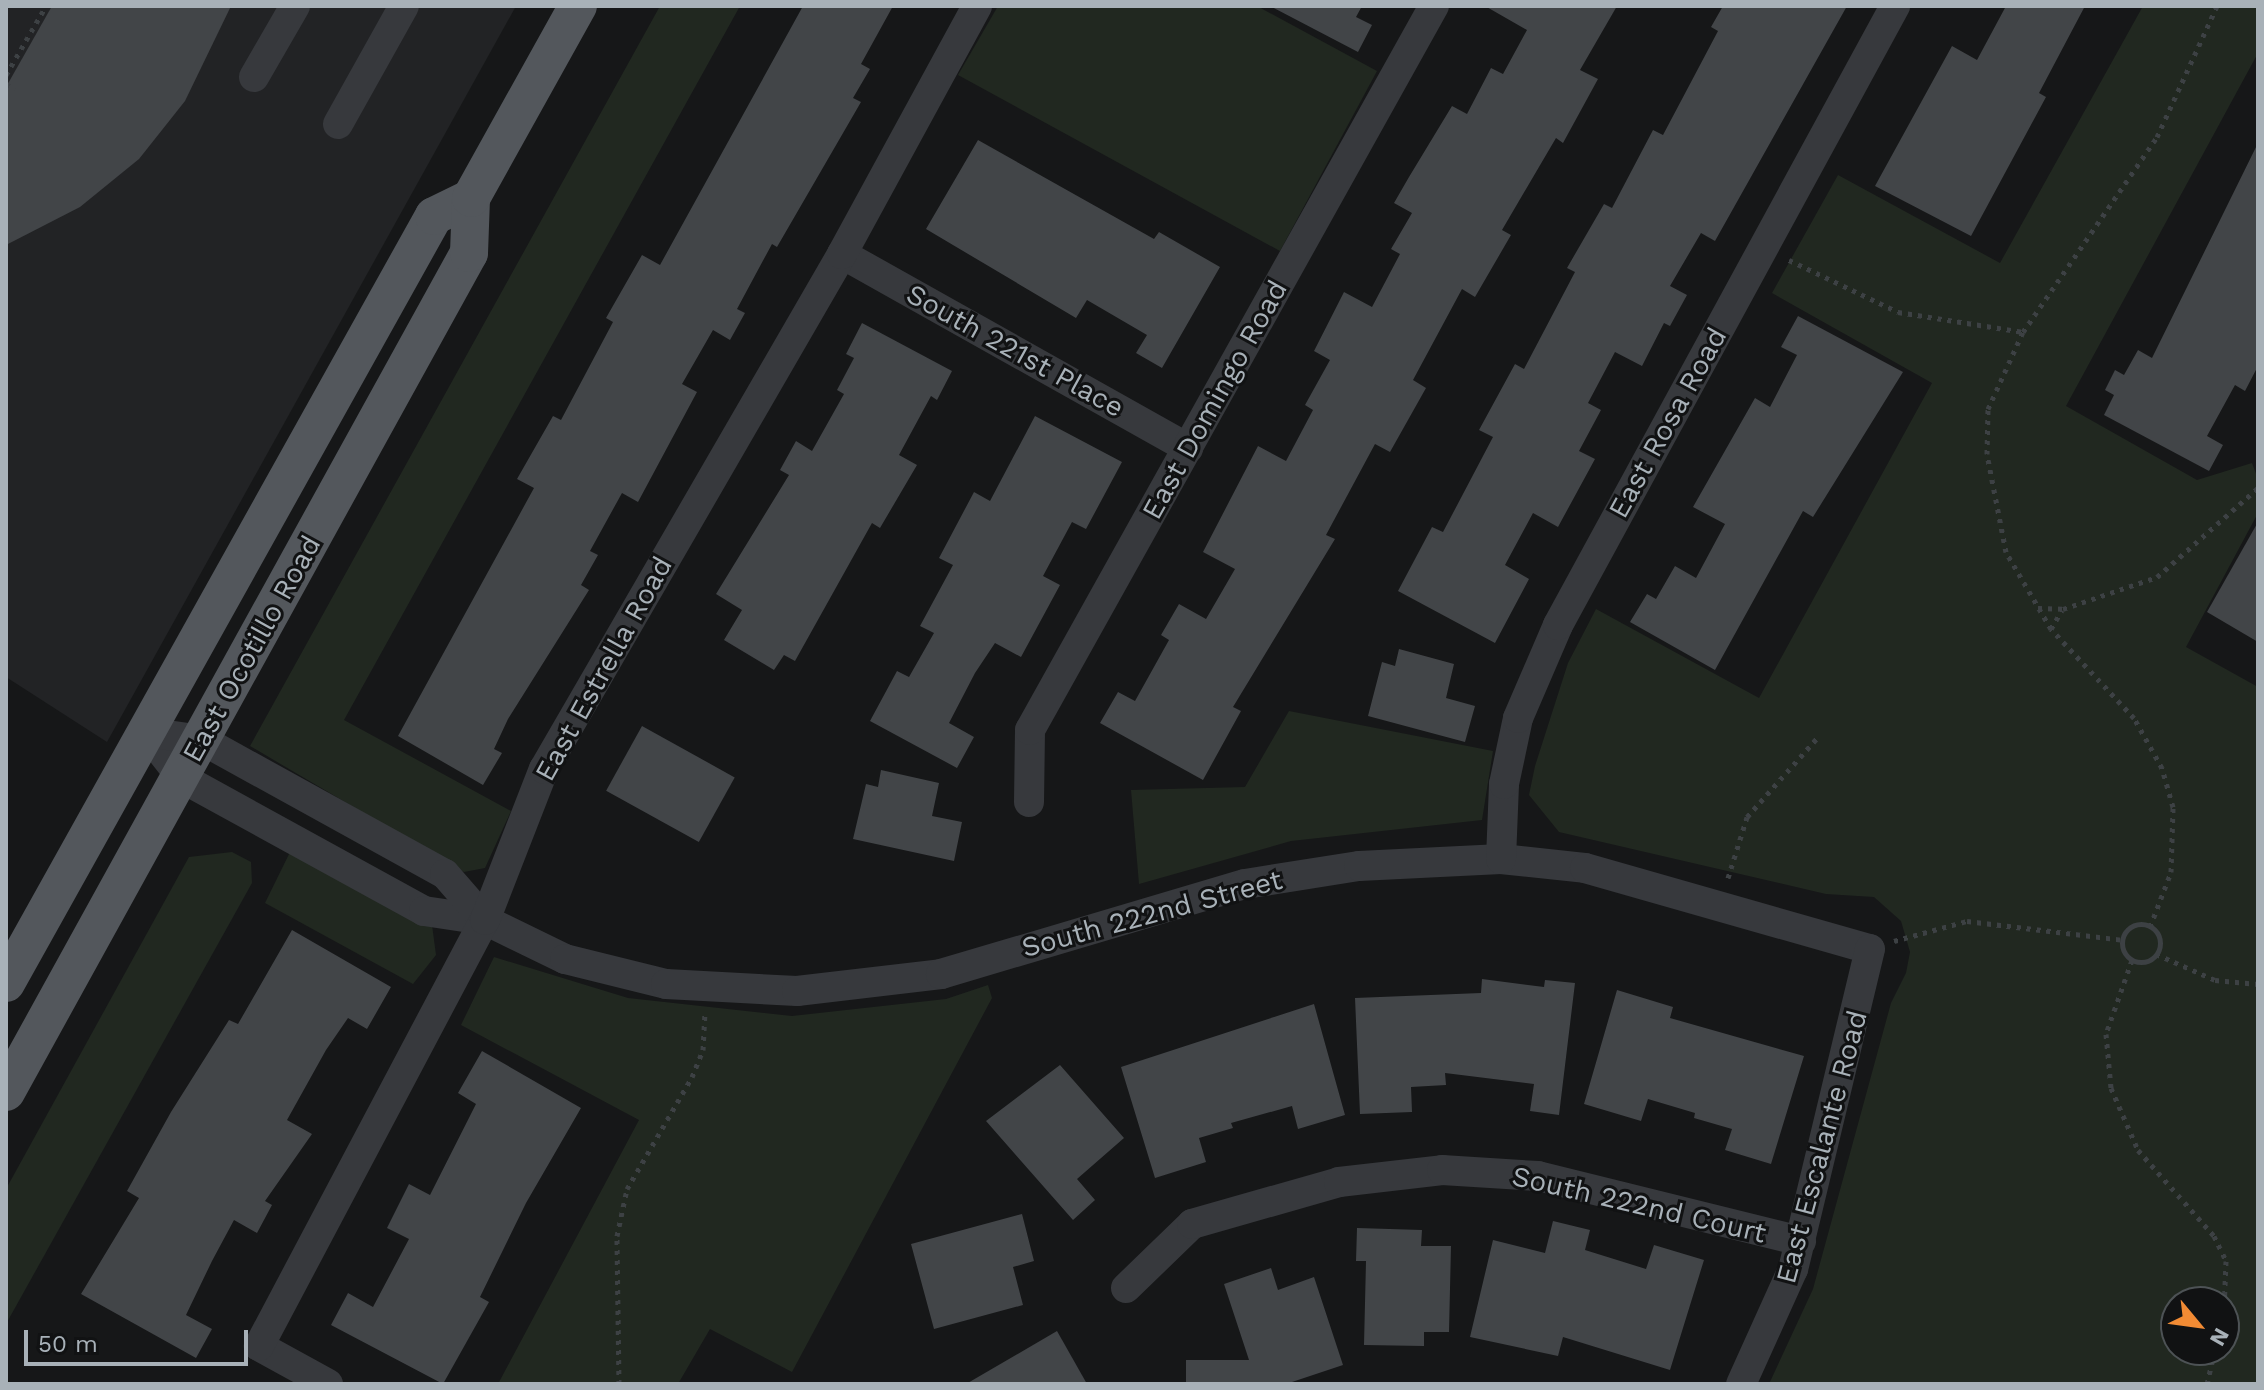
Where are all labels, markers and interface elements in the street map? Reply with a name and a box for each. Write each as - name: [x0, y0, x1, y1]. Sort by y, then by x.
- street label: East Domingo Road: [1135, 275, 1295, 525]
- street label: South 221st Place: [900, 277, 1130, 425]
- street label: East Rosa Road: [1602, 322, 1734, 524]
- street label: East Ocotillo Road: [176, 530, 328, 768]
- street label: East Estrella Road: [528, 551, 680, 787]
- street label: South 222nd Street: [1018, 863, 1286, 965]
- street label: East Escalante Road: [1769, 1007, 1875, 1287]
- street label: South 222nd Court: [1509, 1159, 1769, 1251]
- north arrow: [2160, 1286, 2240, 1366]
- scale bar: [28, 1314, 252, 1364]
- text: N: [2205, 1324, 2235, 1350]
- text: 50 m: [38, 1330, 98, 1358]

